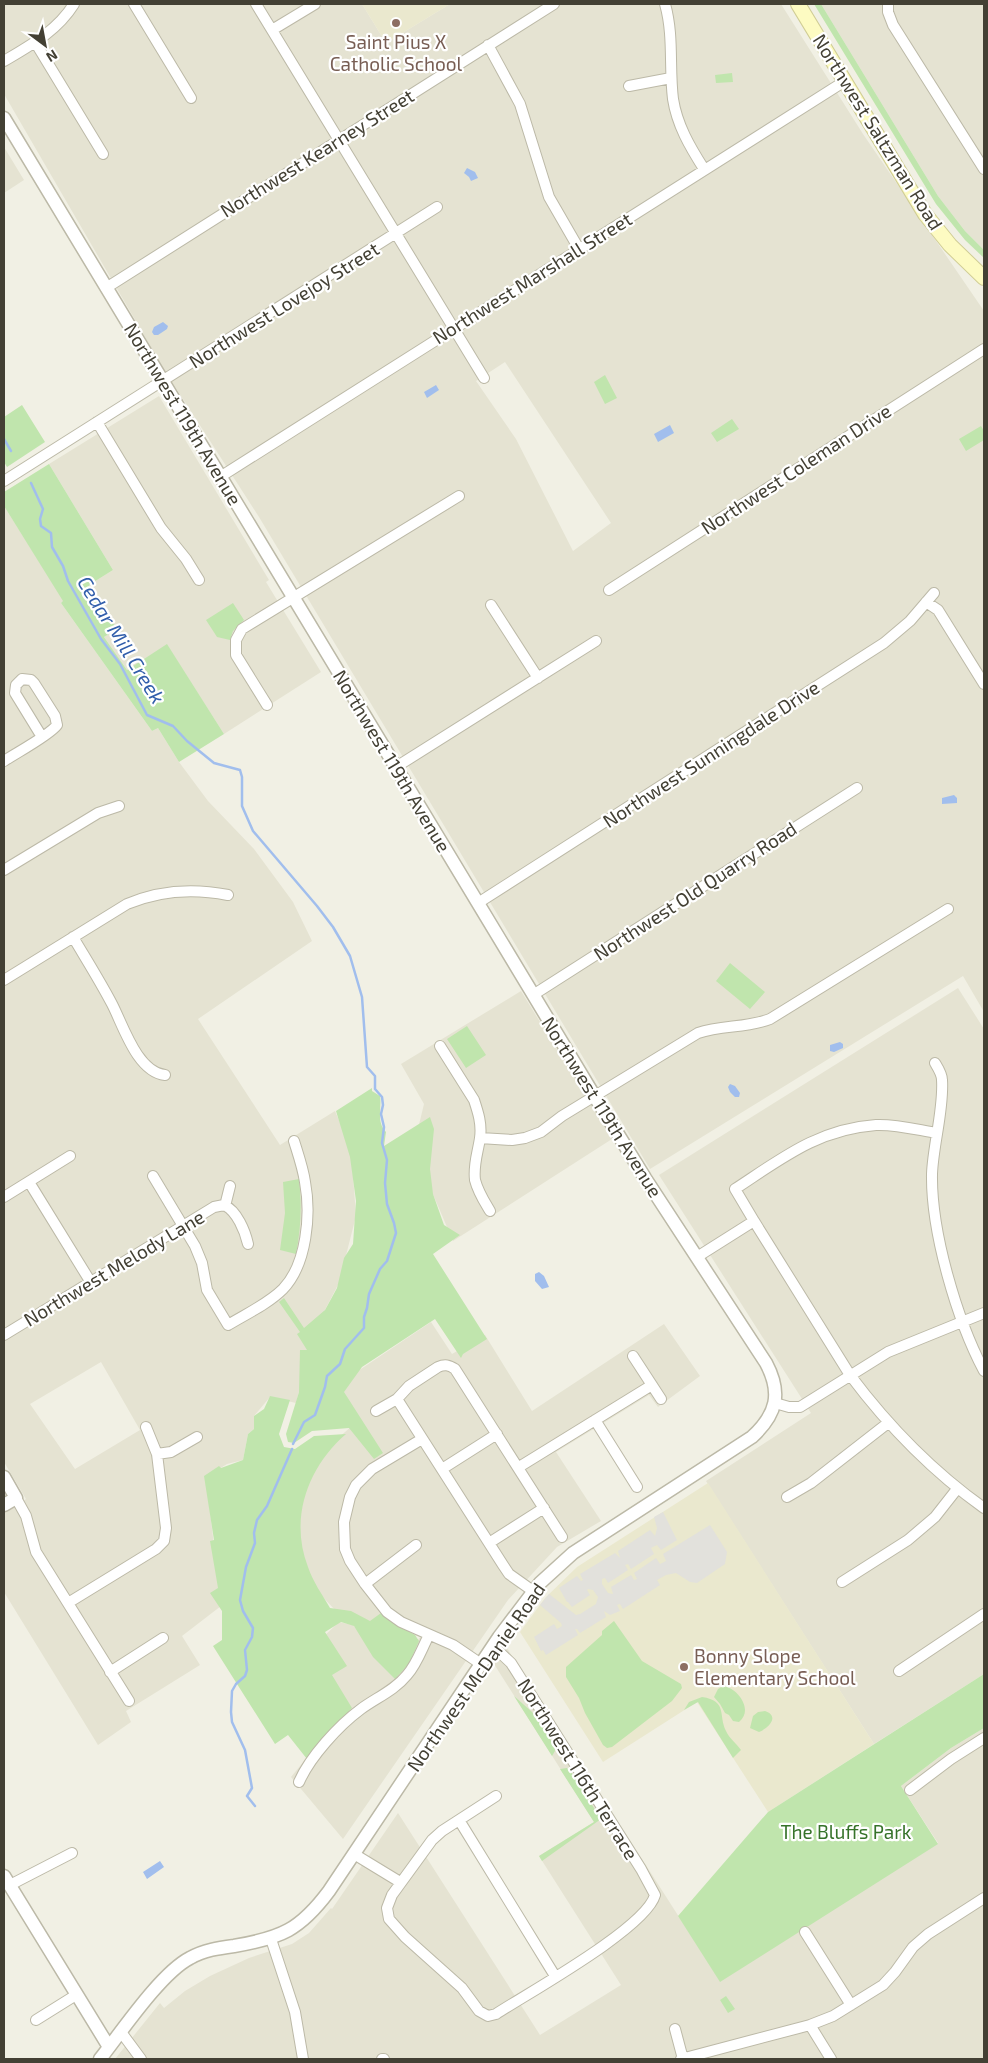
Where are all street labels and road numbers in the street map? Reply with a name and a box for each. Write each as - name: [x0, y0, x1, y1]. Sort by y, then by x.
- street label: Northwest Saltzman Road: [809, 30, 948, 234]
- street label: Northwest Kearney Street: [216, 83, 418, 222]
- street label: Northwest Marshall Street: [428, 207, 636, 348]
- street label: Northwest Lovejoy Street: [184, 237, 383, 373]
- street label: Northwest 119th Avenue: [120, 318, 247, 509]
- street label: Northwest Coleman Drive: [696, 398, 895, 539]
- street label: Northwest 119th Avenue: [329, 665, 456, 856]
- street label: Northwest Sunningdale Drive: [598, 675, 823, 832]
- street label: Northwest Old Quarry Road: [589, 816, 801, 965]
- street label: Northwest 119th Avenue: [537, 1012, 667, 1201]
- street label: Northwest Melody Lane: [19, 1205, 208, 1331]
- street label: Northwest McDaniel Road: [402, 1578, 550, 1776]
- street label: Northwest 116th Terrace: [513, 1674, 644, 1864]

